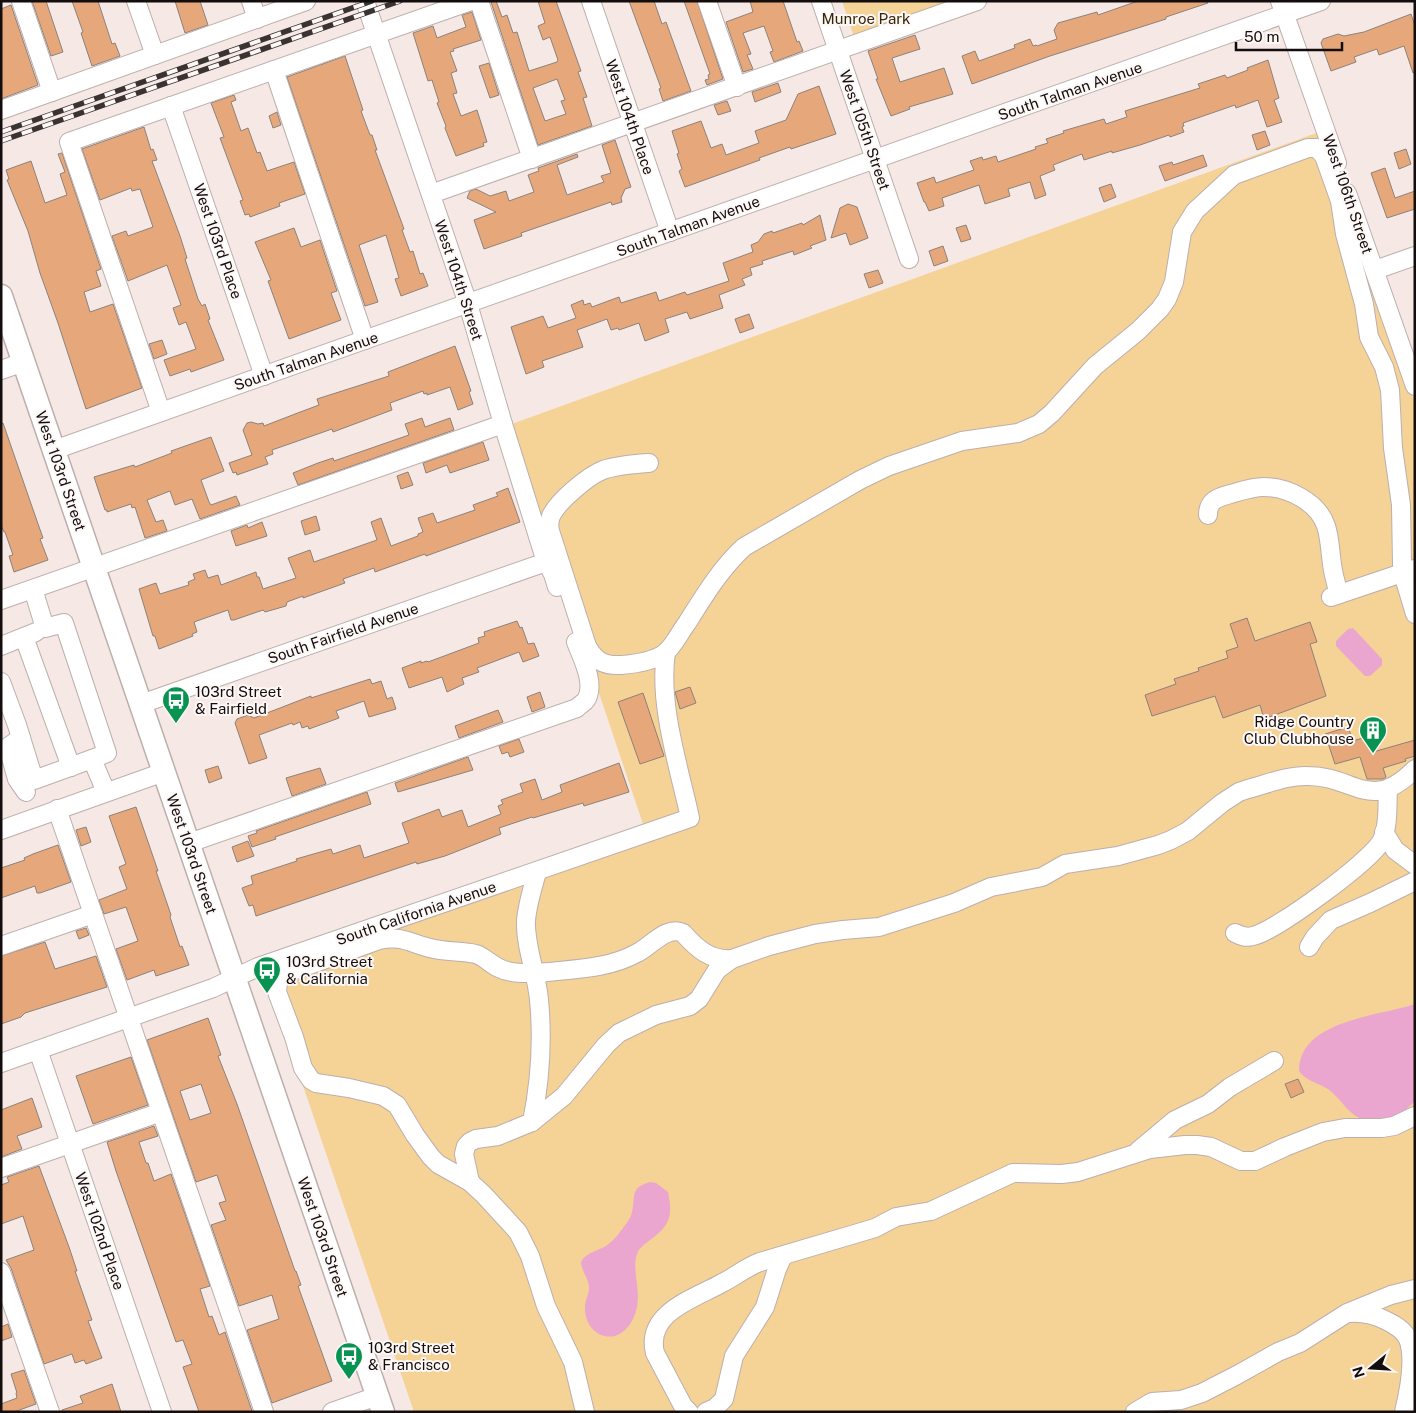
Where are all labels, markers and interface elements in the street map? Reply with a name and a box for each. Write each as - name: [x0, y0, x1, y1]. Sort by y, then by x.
- park label: Munroe Park: [821, 10, 911, 27]
- scale bar: [1236, 20, 1342, 52]
- text: 50 m: [1244, 28, 1279, 45]
- street label: West 104th Place: [602, 57, 658, 177]
- street label: South Talman Avenue: [996, 58, 1144, 124]
- street label: West 105th Street: [836, 68, 894, 192]
- street label: West 106th Street: [1320, 132, 1377, 256]
- street label: West 103rd Place: [190, 181, 246, 301]
- street label: South Talman Avenue: [614, 192, 762, 260]
- street label: West 104th Street: [432, 218, 487, 343]
- street label: South Talman Avenue: [232, 328, 380, 394]
- street label: West 103rd Street: [32, 409, 90, 533]
- street label: South Fairfield Avenue: [265, 599, 421, 667]
- place label: 103rd Street & Fairfield: [195, 683, 282, 717]
- bus stop icon: 103rd Street & Fairfield: [161, 685, 191, 724]
- place label: Ridge Country Club Clubhouse: [1244, 713, 1354, 747]
- building icon: Ridge Country Club Clubhouse: [1358, 715, 1388, 754]
- street label: West 103rd Street: [163, 792, 221, 916]
- street label: South California Avenue: [334, 878, 498, 948]
- place label: 103rd Street & California: [286, 953, 373, 987]
- bus stop icon: 103rd Street & California: [252, 955, 282, 994]
- street label: West 102nd Place: [72, 1170, 128, 1292]
- street label: West 103rd Street: [294, 1175, 352, 1299]
- place label: 103rd Street & Francisco: [368, 1339, 455, 1373]
- bus stop icon: 103rd Street & Francisco: [334, 1341, 364, 1380]
- north arrow: [1346, 1343, 1396, 1393]
- text: N: [1349, 1364, 1368, 1380]

